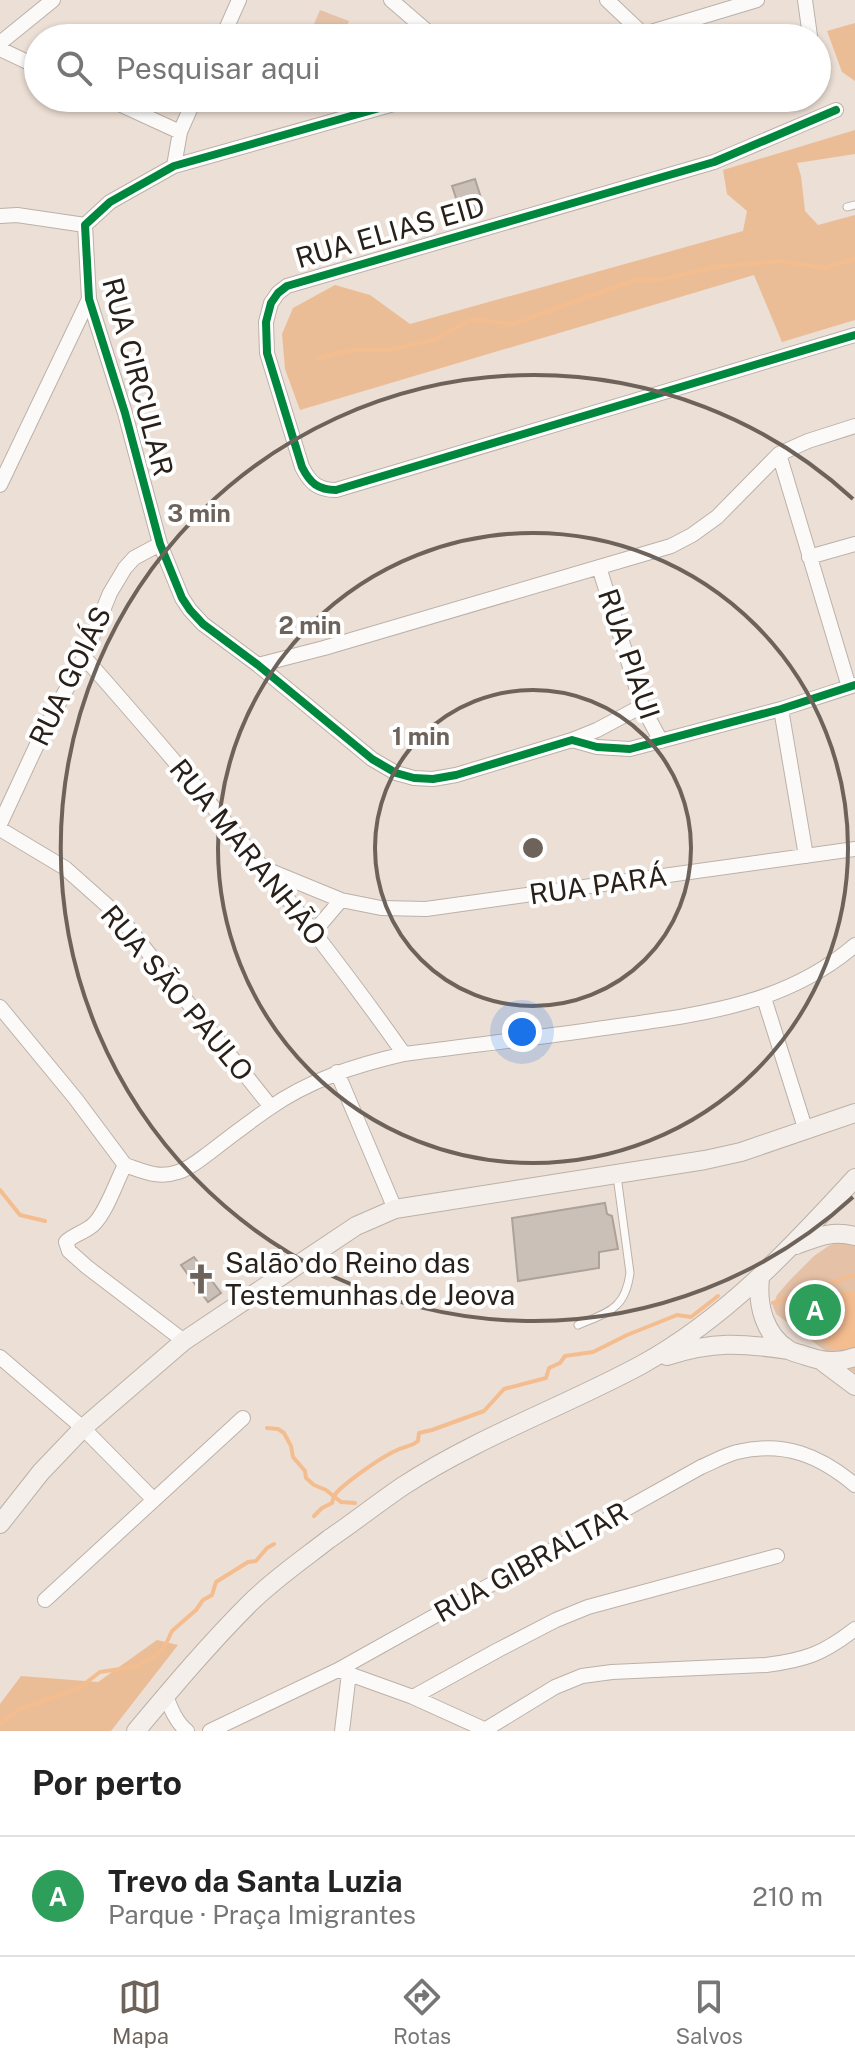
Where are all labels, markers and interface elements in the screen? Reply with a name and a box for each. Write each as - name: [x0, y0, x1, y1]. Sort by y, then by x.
- search box: [24, 24, 831, 112]
- icon: search: [52, 46, 96, 90]
- text: Pesquisar aqui: [116, 50, 320, 86]
- street label: RUA ELIAS EID: [291, 189, 488, 274]
- street label: RUA CIRCULAR: [96, 274, 181, 480]
- text: 3 min: [167, 499, 231, 527]
- street label: RUA PIAUI: [592, 584, 667, 723]
- street label: RUA GOIÁS: [22, 601, 117, 751]
- text: 2 min: [279, 611, 341, 639]
- text: 1 min: [392, 722, 450, 750]
- street label: RUA MARANHÃO: [163, 752, 333, 951]
- centre of rings: [519, 834, 547, 862]
- street label: RUA PARÁ: [527, 859, 669, 910]
- street label: RUA SÃO PAULO: [94, 898, 260, 1087]
- your location: [502, 1012, 542, 1052]
- place label: Salão do Reino das Testemunhas de Jeova: [225, 1246, 515, 1311]
- church icon: Salão do Reino das Testemunhas de Jeova: [184, 1262, 218, 1296]
- pin: A: [789, 1280, 841, 1340]
- street label: RUA GIBRALTAR: [428, 1495, 633, 1628]
- text: Por perto: [32, 1763, 182, 1803]
- text: Trevo da Santa Luzia: [108, 1863, 402, 1899]
- text: A: [49, 1881, 67, 1912]
- text: 210 m: [752, 1881, 823, 1912]
- text: Parque · Praça Imigrantes: [108, 1899, 416, 1930]
- tab: Mapa: [112, 1975, 169, 2049]
- tab: Rotas: [393, 1975, 451, 2049]
- tab: Salvos: [675, 1975, 743, 2049]

